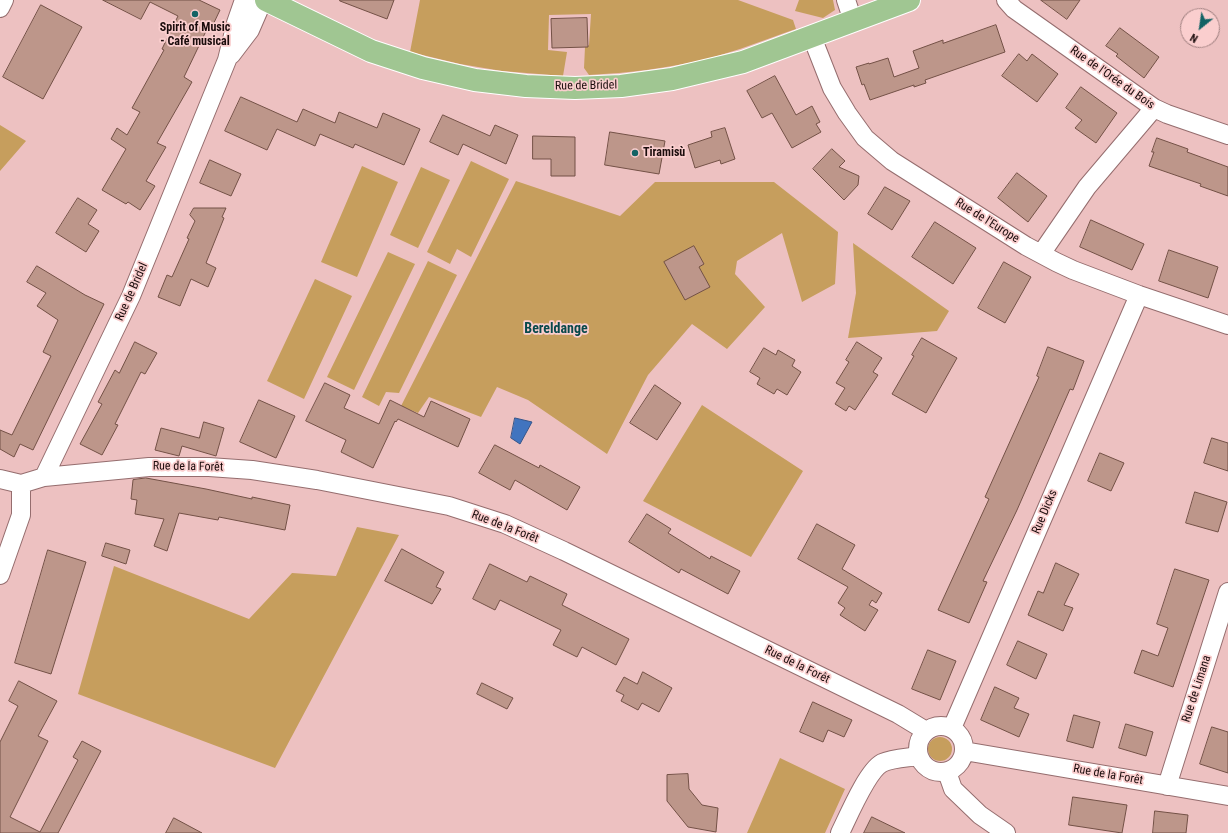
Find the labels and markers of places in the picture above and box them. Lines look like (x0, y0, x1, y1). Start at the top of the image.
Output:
marker: Spirit of Music - Café musical (190, 9, 200, 19)
place label: Spirit of Music - Café musical (160, 21, 230, 49)
place label: Tiramisù (643, 146, 685, 160)
marker: Tiramisù (630, 148, 640, 158)

